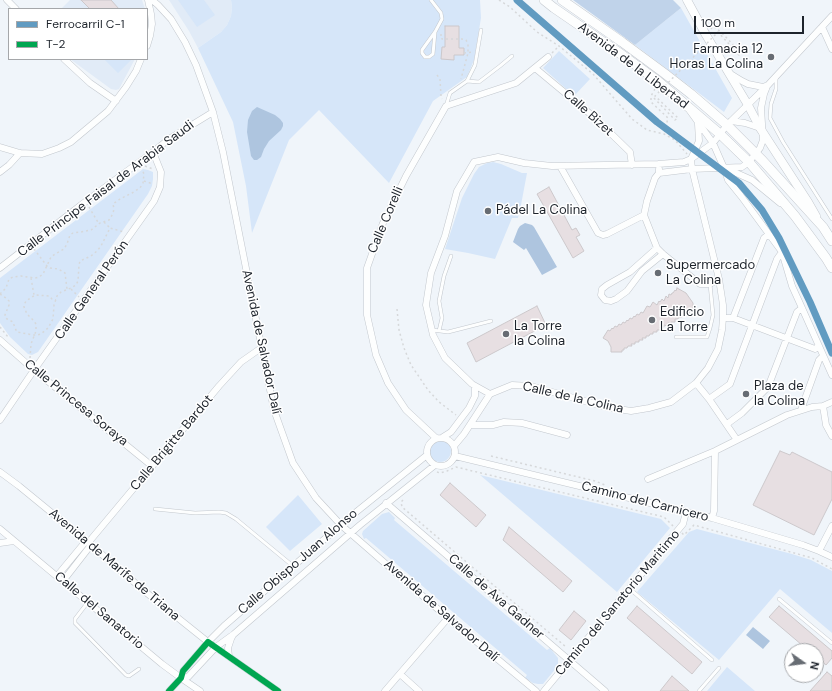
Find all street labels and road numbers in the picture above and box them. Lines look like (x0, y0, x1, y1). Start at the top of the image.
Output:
street label: Avenida de la Libertad (575, 19, 691, 113)
street label: Calle Bizet (560, 86, 616, 140)
street label: Calle Principe Faisal de Arabia Saudi (15, 118, 197, 260)
street label: Calle Corelli (365, 184, 407, 256)
street label: Calle General Perón (52, 237, 132, 343)
street label: Avenida de Salvador Dalí (238, 268, 284, 416)
street label: Calle Princesa Soraya (21, 356, 131, 450)
street label: Calle de la Colina (521, 379, 625, 417)
street label: Calle Brigitte Bardot (127, 392, 217, 494)
street label: Camino del Carnicero (580, 479, 710, 525)
street label: Avenida de Marife de Triana (45, 506, 183, 624)
street label: Calle Obispo Juan Alonso (235, 506, 361, 618)
street label: Camino del Sanatorio Maritimo (552, 527, 684, 679)
street label: Calle de Ava Gadner (445, 551, 547, 643)
street label: Avenida de Salvador Dalí (380, 557, 502, 665)
street label: Calle del Sanatorio (51, 569, 147, 653)

